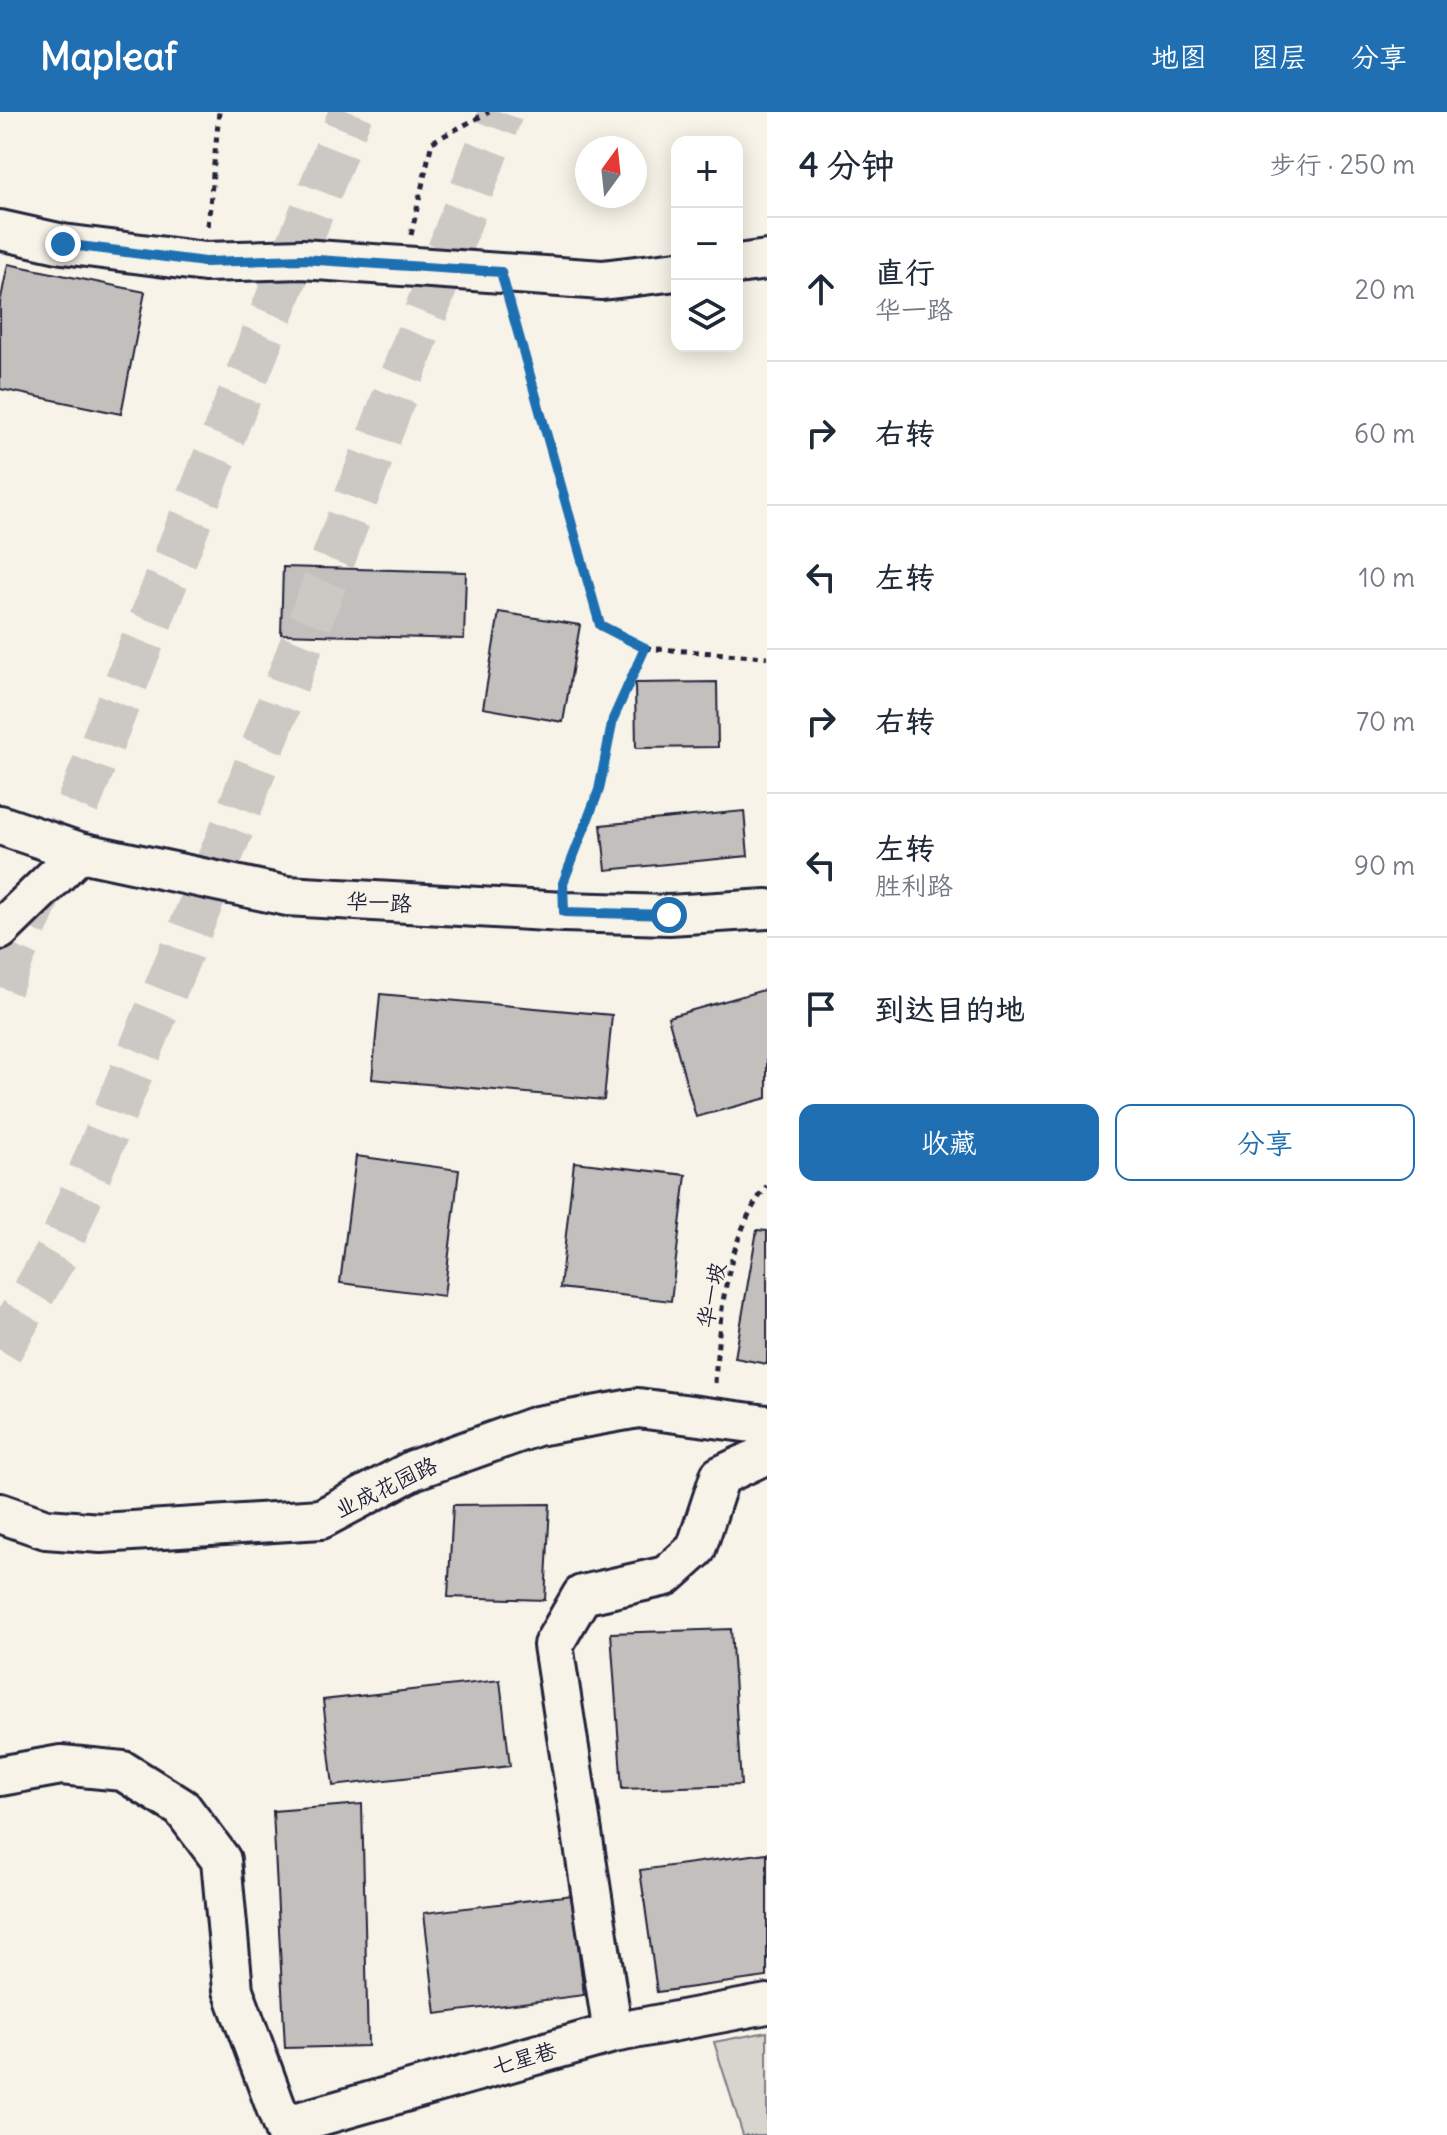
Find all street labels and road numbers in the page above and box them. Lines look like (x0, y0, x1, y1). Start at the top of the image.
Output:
street label: 华一路 (345, 886, 413, 918)
street label: 华一坡 (690, 1260, 732, 1330)
street label: 业成花园路 (330, 1450, 442, 1524)
street label: 七星巷 (488, 2035, 560, 2081)

